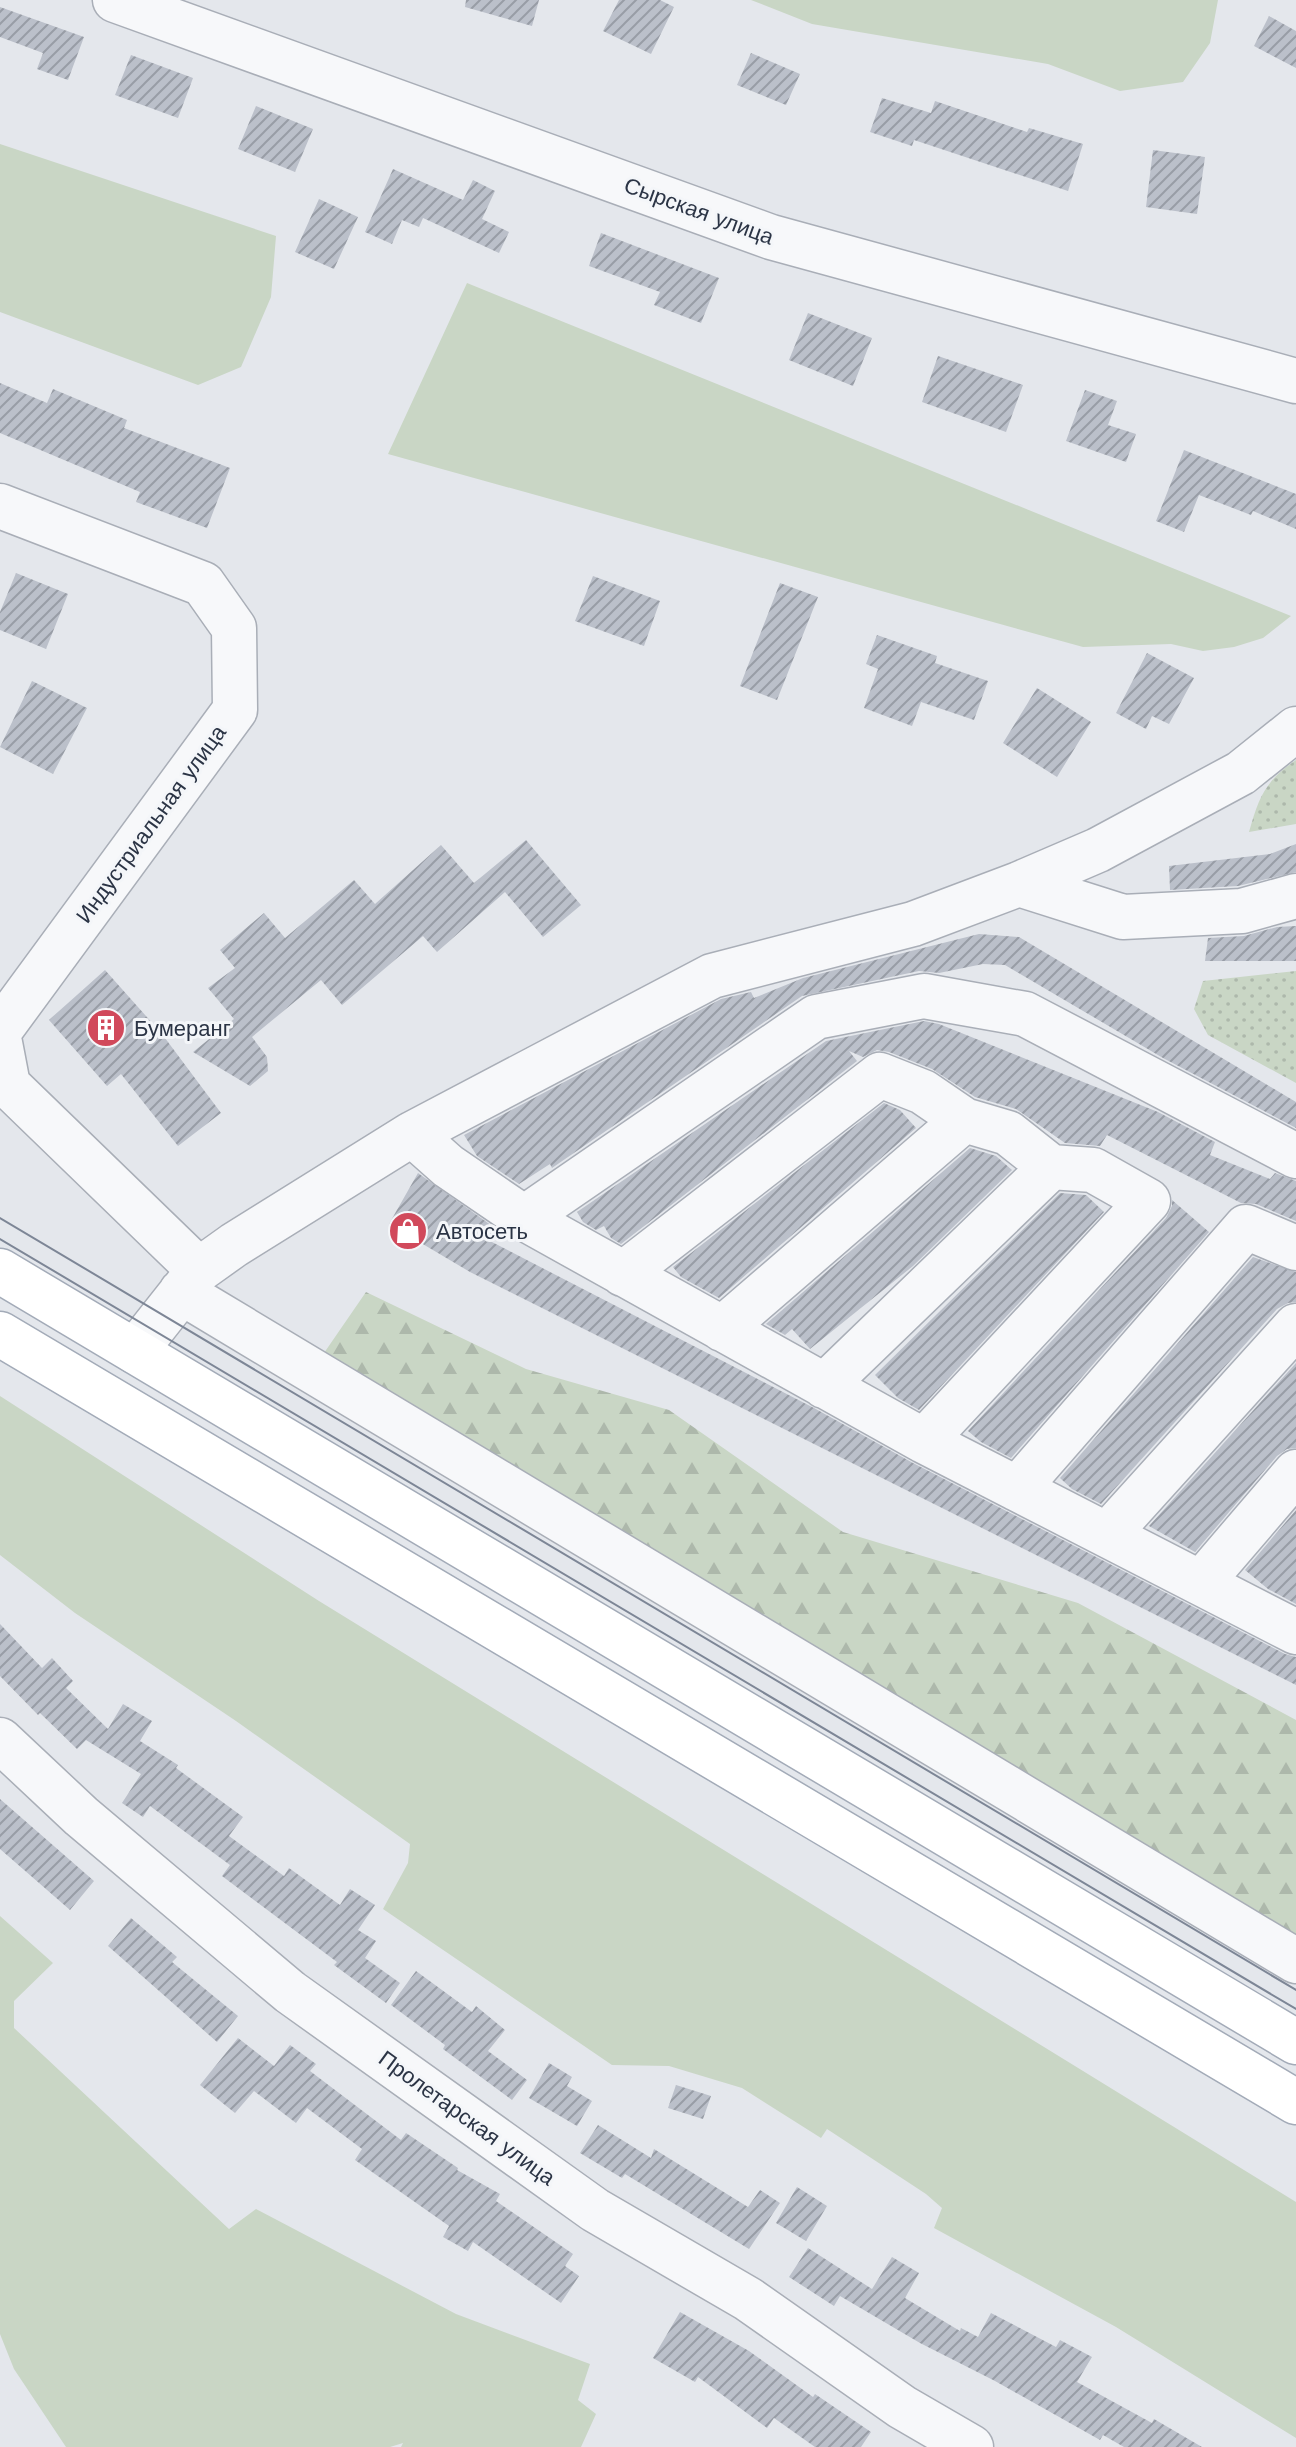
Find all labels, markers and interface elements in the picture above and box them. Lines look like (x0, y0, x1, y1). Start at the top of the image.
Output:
street label: Сырская улица (621, 172, 778, 250)
street label: Индустриальная улица (71, 720, 231, 928)
building icon: Бумеранг (85, 1007, 127, 1049)
place label: Бумеранг (134, 1016, 231, 1041)
shop icon: Автосеть (387, 1210, 429, 1252)
place label: Автосеть (436, 1219, 528, 1244)
street label: Пролетарская улица (374, 2046, 561, 2191)

